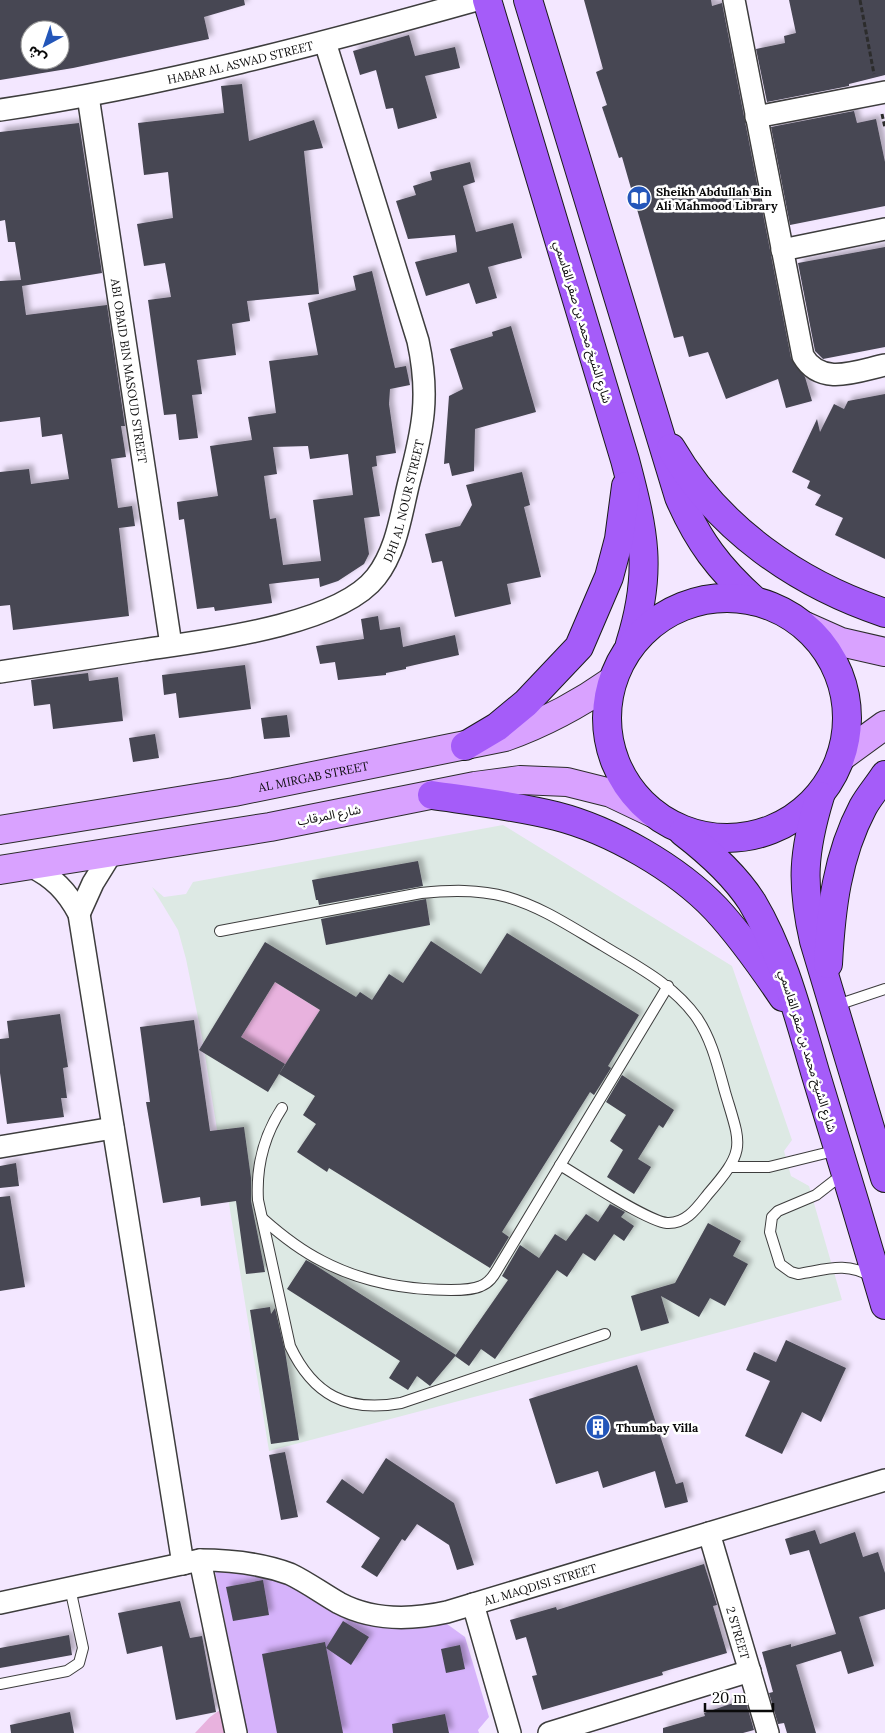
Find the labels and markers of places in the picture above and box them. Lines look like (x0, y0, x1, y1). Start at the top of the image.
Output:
place label: Sheikh Abdullah Bin Ali Mahmood Library (656, 184, 778, 213)
library icon: Sheikh Abdullah Bin Ali Mahmood Library (626, 185, 652, 211)
building icon: Thumbay Villa (585, 1414, 611, 1440)
place label: Thumbay Villa (616, 1420, 699, 1435)

